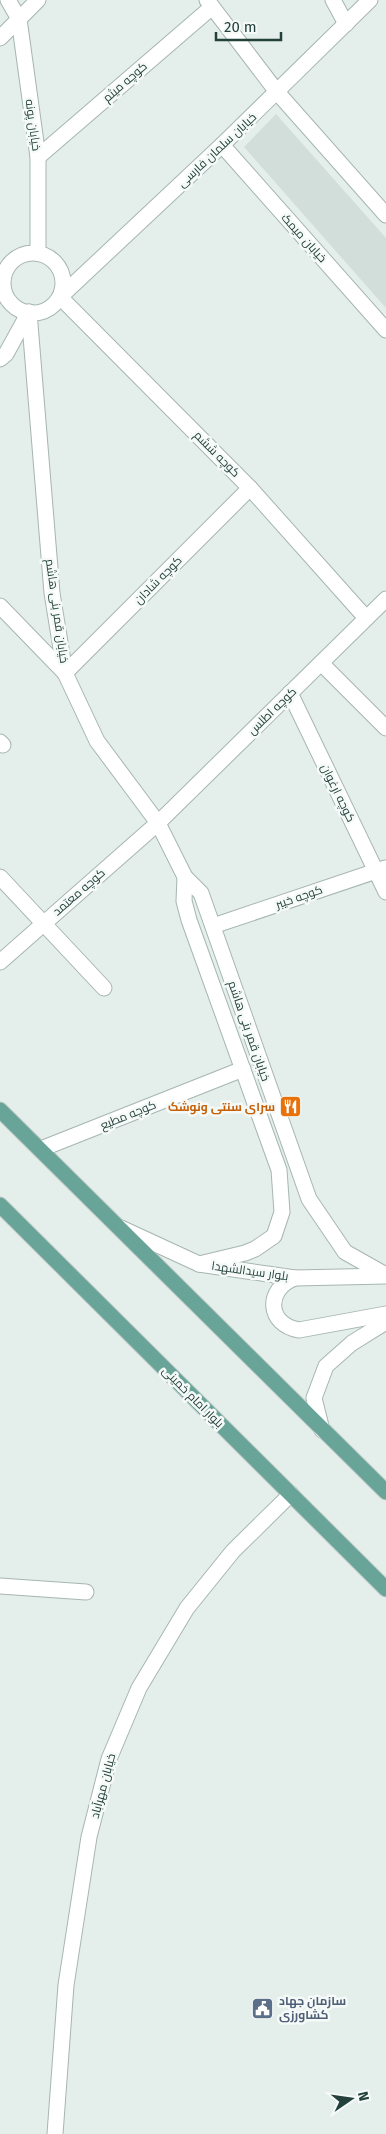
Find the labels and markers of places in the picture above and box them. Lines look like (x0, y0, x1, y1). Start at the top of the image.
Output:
restaurant icon: سرای سنتی ونوشک (279, 1095, 303, 1119)
place label: سرای سنتی ونوشک (168, 1100, 275, 1115)
place label: سازمان جهاد کشاورزی (279, 1994, 346, 2023)
public building icon: سازمان جهاد کشاورزی (251, 1996, 275, 2020)

